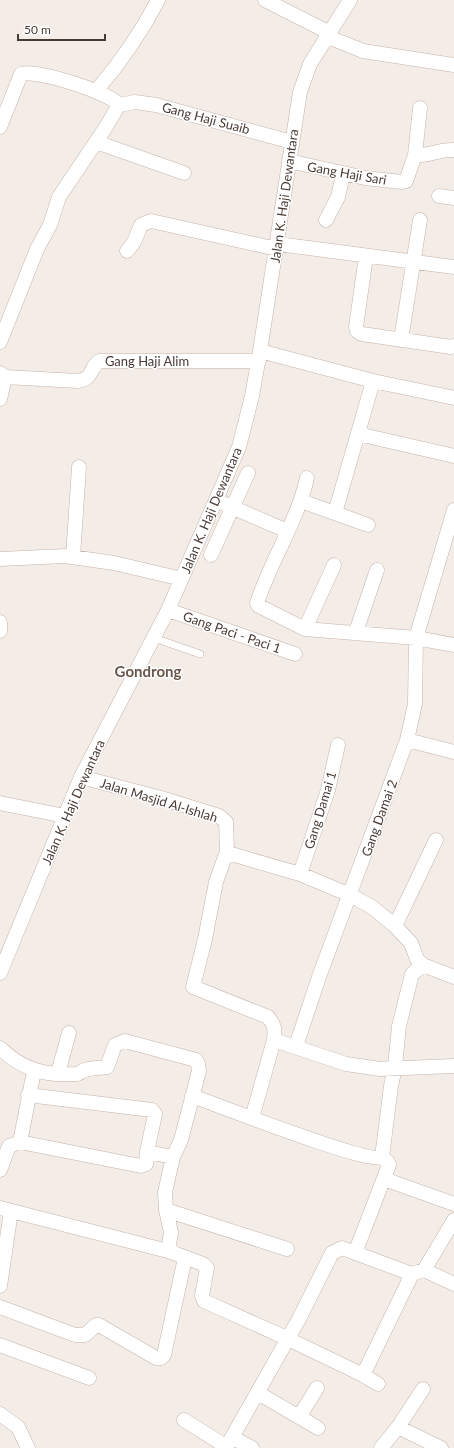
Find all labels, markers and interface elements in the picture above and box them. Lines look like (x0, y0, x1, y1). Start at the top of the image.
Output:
scale bar (18, 16, 105, 42)
text: 50 m (24, 22, 51, 37)
street label: Gang Haji Suaib (160, 99, 252, 137)
street label: Jalan K. Haji Dewantara (267, 128, 301, 264)
street label: Gang Haji Sari (306, 158, 388, 188)
street label: Gang Haji Alim (105, 353, 189, 369)
street label: Jalan K. Haji Dewantara (177, 445, 245, 575)
street label: Gang Paci - Paci 1 (181, 608, 283, 656)
district label: Gondrong (115, 662, 181, 680)
street label: Jalan K. Haji Dewantara (38, 737, 108, 867)
street label: Gang Damai 1 (301, 769, 339, 851)
street label: Jalan Masjid Al-Ishlah (98, 775, 220, 825)
street label: Gang Damai 2 (358, 777, 400, 859)

